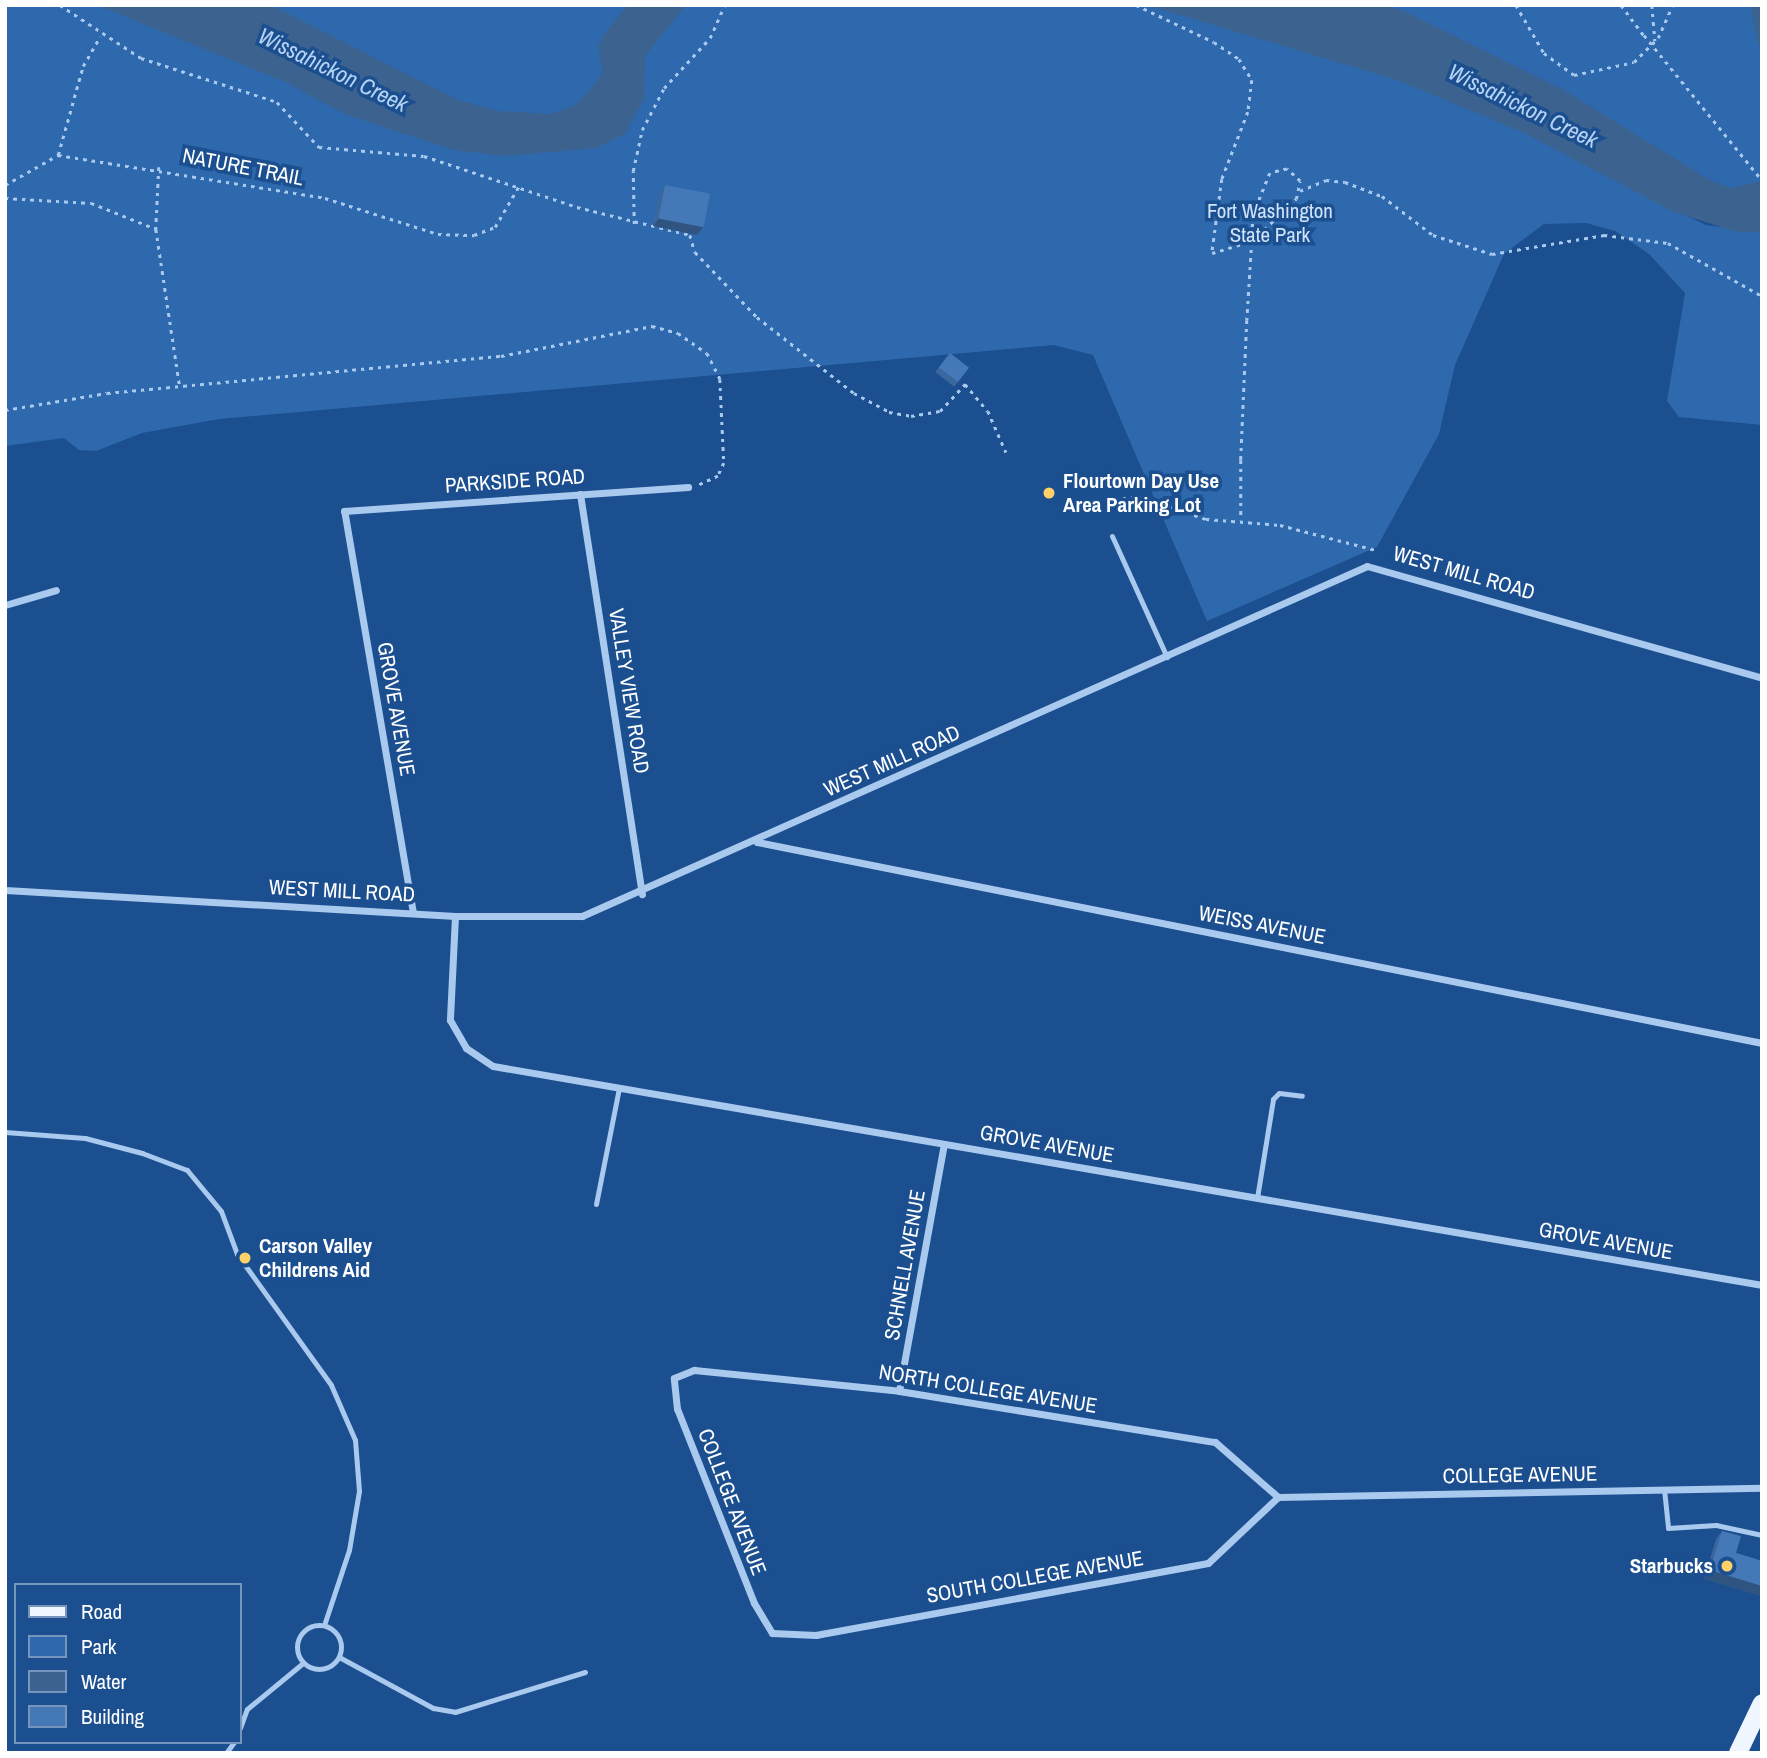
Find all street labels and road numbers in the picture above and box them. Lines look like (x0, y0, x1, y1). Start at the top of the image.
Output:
street label: NATURE TRAIL (180, 143, 306, 191)
street label: PARKSIDE ROAD (444, 464, 586, 498)
street label: WEST MILL ROAD (1390, 541, 1538, 605)
street label: VALLEY VIEW ROAD (603, 606, 655, 776)
street label: GROVE AVENUE (372, 640, 420, 778)
street label: WEST MILL ROAD (820, 720, 964, 802)
street label: WEST MILL ROAD (268, 875, 416, 907)
street label: WEISS AVENUE (1196, 900, 1328, 950)
street label: GROVE AVENUE (978, 1120, 1116, 1168)
street label: SCHNELL AVENUE (879, 1187, 931, 1343)
street label: GROVE AVENUE (1537, 1217, 1675, 1265)
street label: NORTH COLLEGE AVENUE (877, 1359, 1099, 1419)
street label: COLLEGE AVENUE (692, 1425, 772, 1579)
street label: COLLEGE AVENUE (1442, 1461, 1598, 1489)
street label: SOUTH COLLEGE AVENUE (924, 1545, 1146, 1609)

